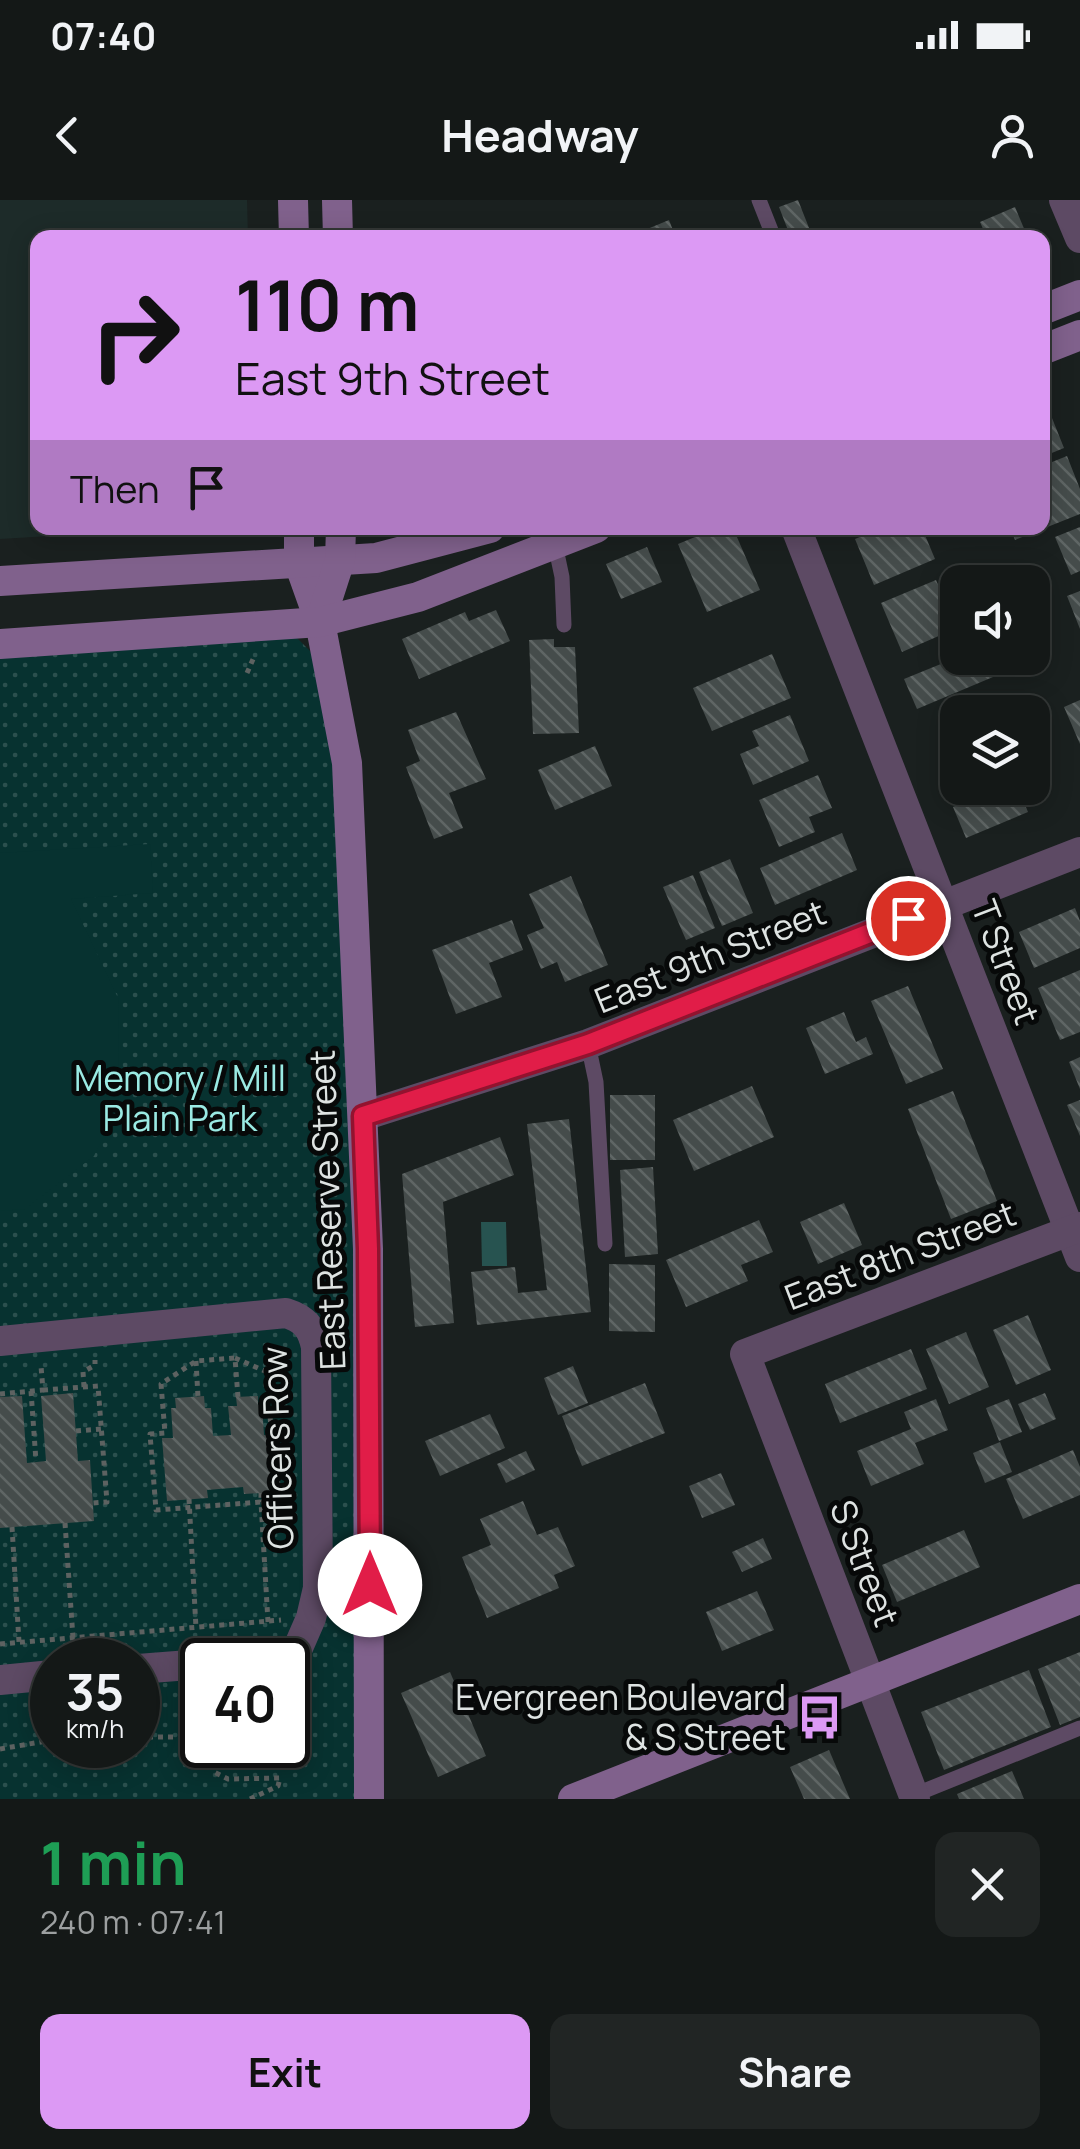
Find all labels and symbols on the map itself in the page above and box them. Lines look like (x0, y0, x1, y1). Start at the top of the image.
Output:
pin (866, 876, 951, 961)
street label: East 9th Street (587, 888, 833, 1024)
street label: T Street (960, 893, 1052, 1031)
street label: East Reserve Street (297, 1049, 357, 1371)
park label: Memory / Mill Plain Park (74, 1054, 286, 1142)
street label: East 8th Street (778, 1189, 1022, 1321)
street label: Officers Row (249, 1346, 305, 1550)
street label: S Street (819, 1493, 911, 1633)
position arrow (318, 1533, 422, 1637)
speed limit sign: 40 (180, 1638, 310, 1768)
place label: Evergreen Boulevard & S Street (455, 1673, 786, 1761)
bus stop icon: Evergreen Boulevard & S Street (795, 1693, 843, 1741)

